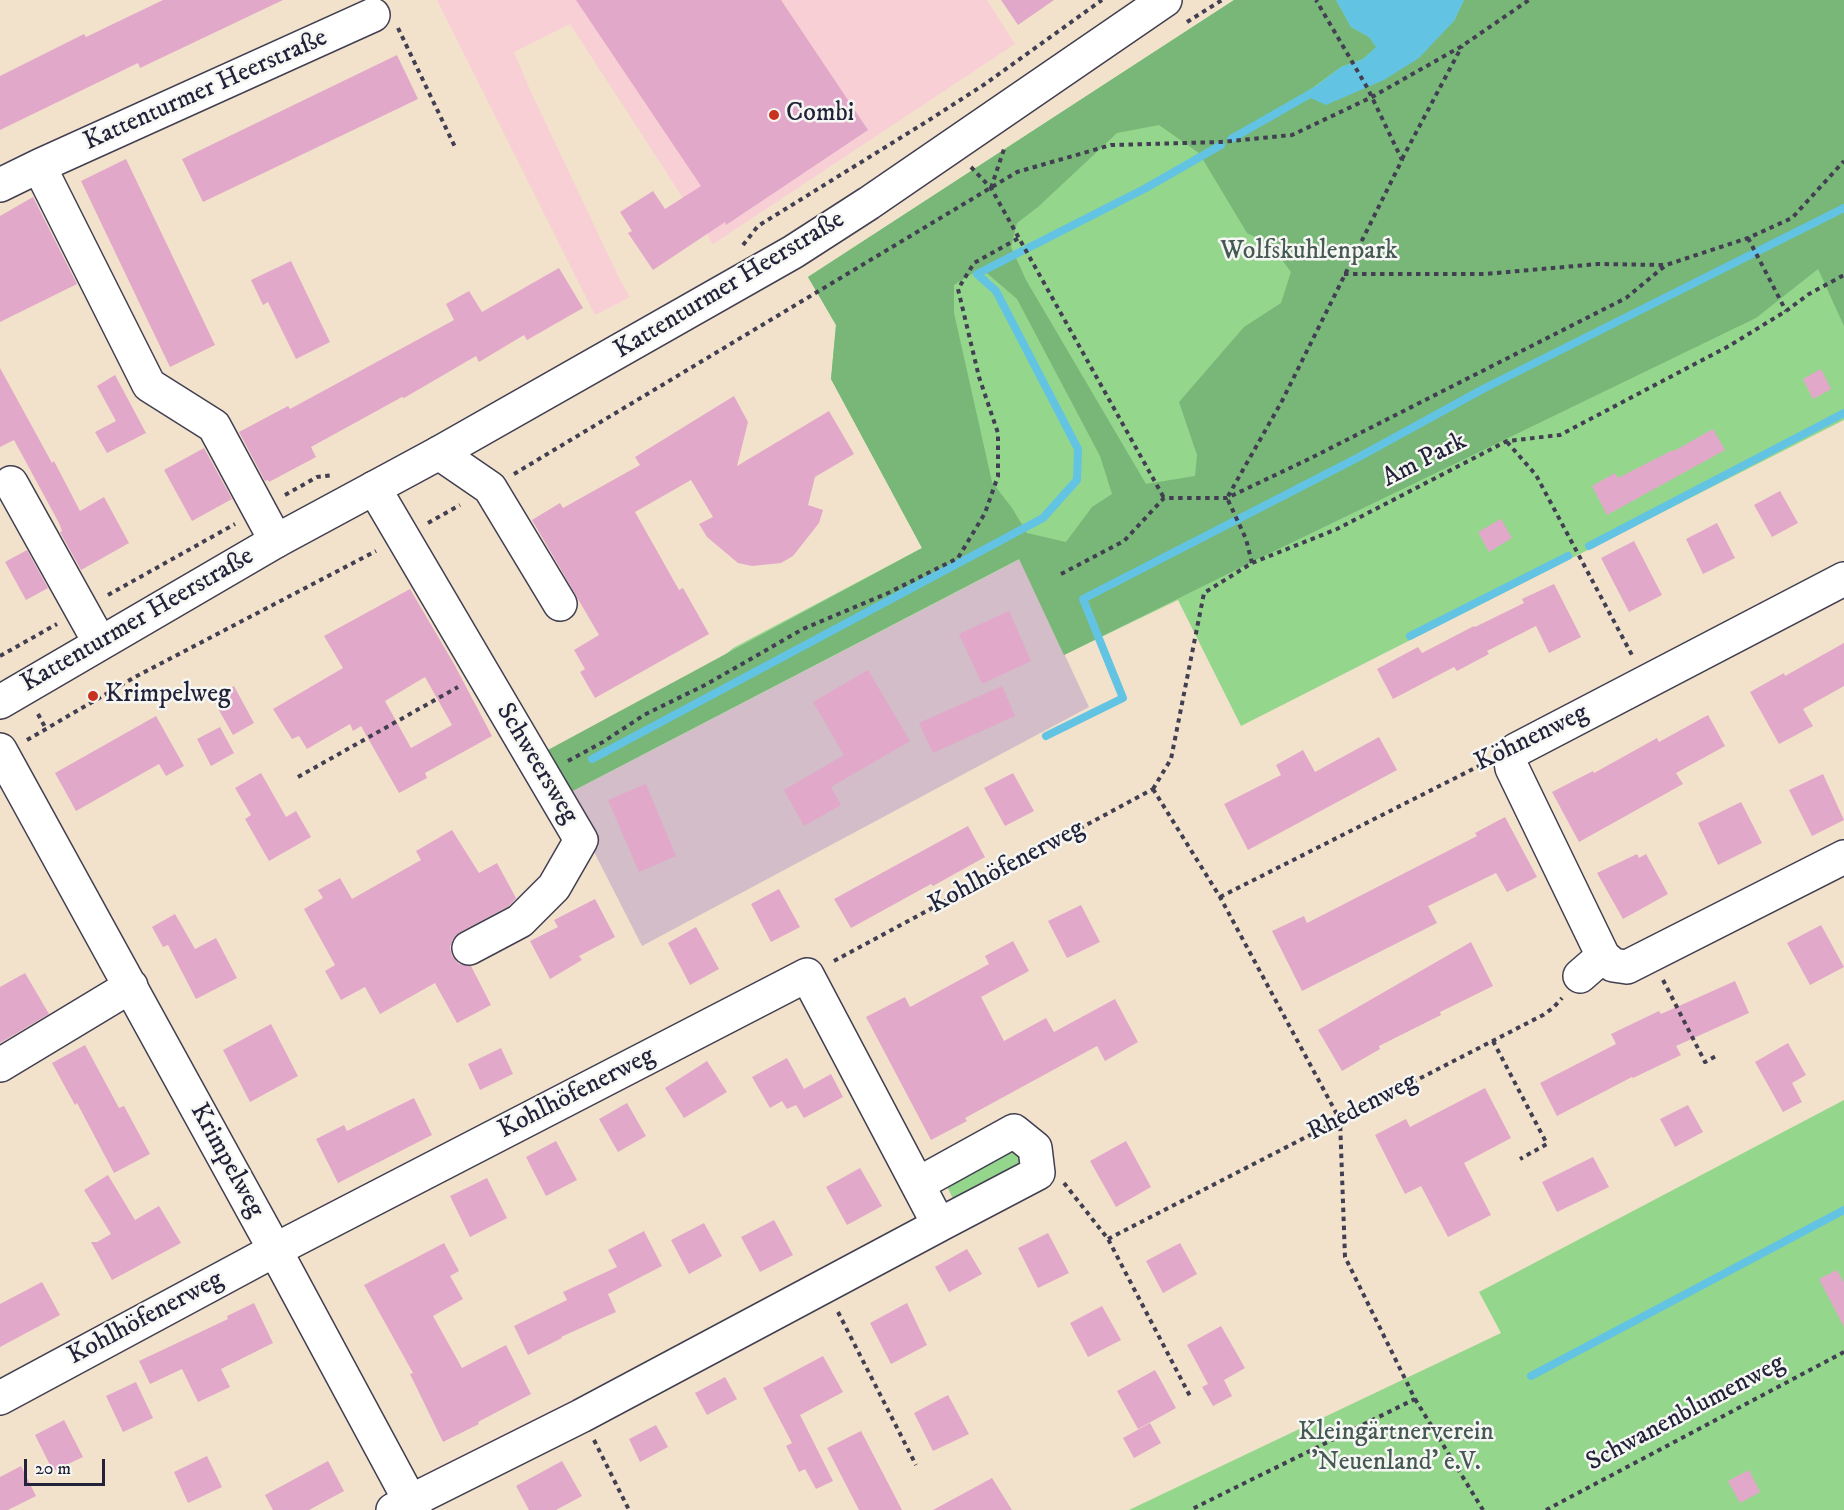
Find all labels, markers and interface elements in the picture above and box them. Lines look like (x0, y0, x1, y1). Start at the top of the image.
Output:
street label: Kattenturmer Heerstraße (79, 23, 333, 159)
place label: Combi (786, 99, 854, 131)
marker: Combi (767, 108, 781, 122)
street label: Kattenturmer Heerstraße (609, 205, 851, 367)
park label: Wolfskuhlenpark (1220, 237, 1398, 269)
street label: Am Park (1378, 427, 1472, 495)
street label: Kattenturmer Heerstraße (16, 542, 260, 700)
place label: Krimpelweg (105, 680, 231, 712)
marker: Krimpelweg (86, 689, 100, 703)
street label: Schweersweg (488, 698, 584, 830)
street label: Köhnenweg (1470, 698, 1594, 780)
street label: Kohlhöfenerweg (924, 814, 1090, 922)
street label: Kohlhöfenerweg (494, 1041, 660, 1147)
street label: Rhedenweg (1303, 1067, 1423, 1149)
street label: Krimpelweg (182, 1099, 270, 1223)
street label: Kohlhöfenerweg (63, 1265, 229, 1373)
street label: Schwanenblumenweg (1582, 1349, 1790, 1479)
park label: Kleingärtnerverein 'Neuenland' e.V. (1298, 1418, 1494, 1480)
scale bar (27, 1447, 108, 1485)
text: 20 m (35, 1458, 71, 1480)

